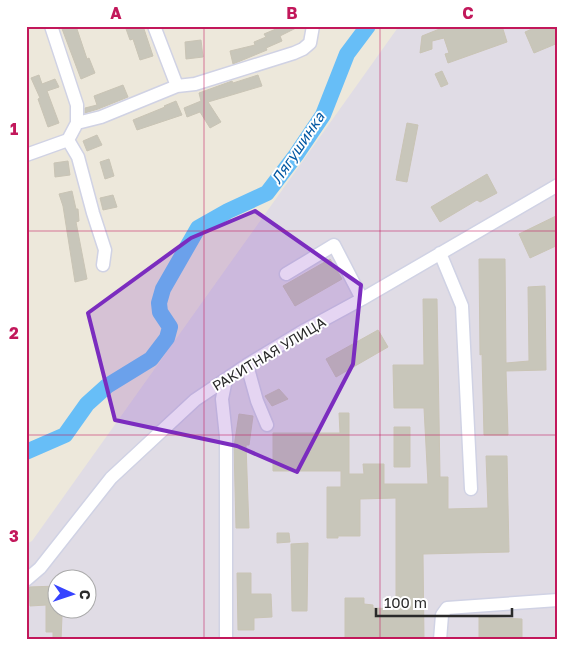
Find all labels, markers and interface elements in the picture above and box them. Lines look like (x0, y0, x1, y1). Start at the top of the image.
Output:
text: A (110, 3, 122, 23)
text: B (286, 3, 298, 23)
text: C (462, 3, 474, 23)
water label: Лягушинка (267, 108, 329, 187)
text: 1 (10, 119, 18, 139)
street label: РАКИТНАЯ УЛИЦА (209, 313, 329, 394)
text: 2 (9, 323, 19, 343)
text: 3 (9, 526, 19, 546)
north arrow (48, 568, 98, 618)
scale bar (376, 586, 513, 618)
text: С (77, 589, 94, 600)
text: 100 m (384, 593, 427, 611)

